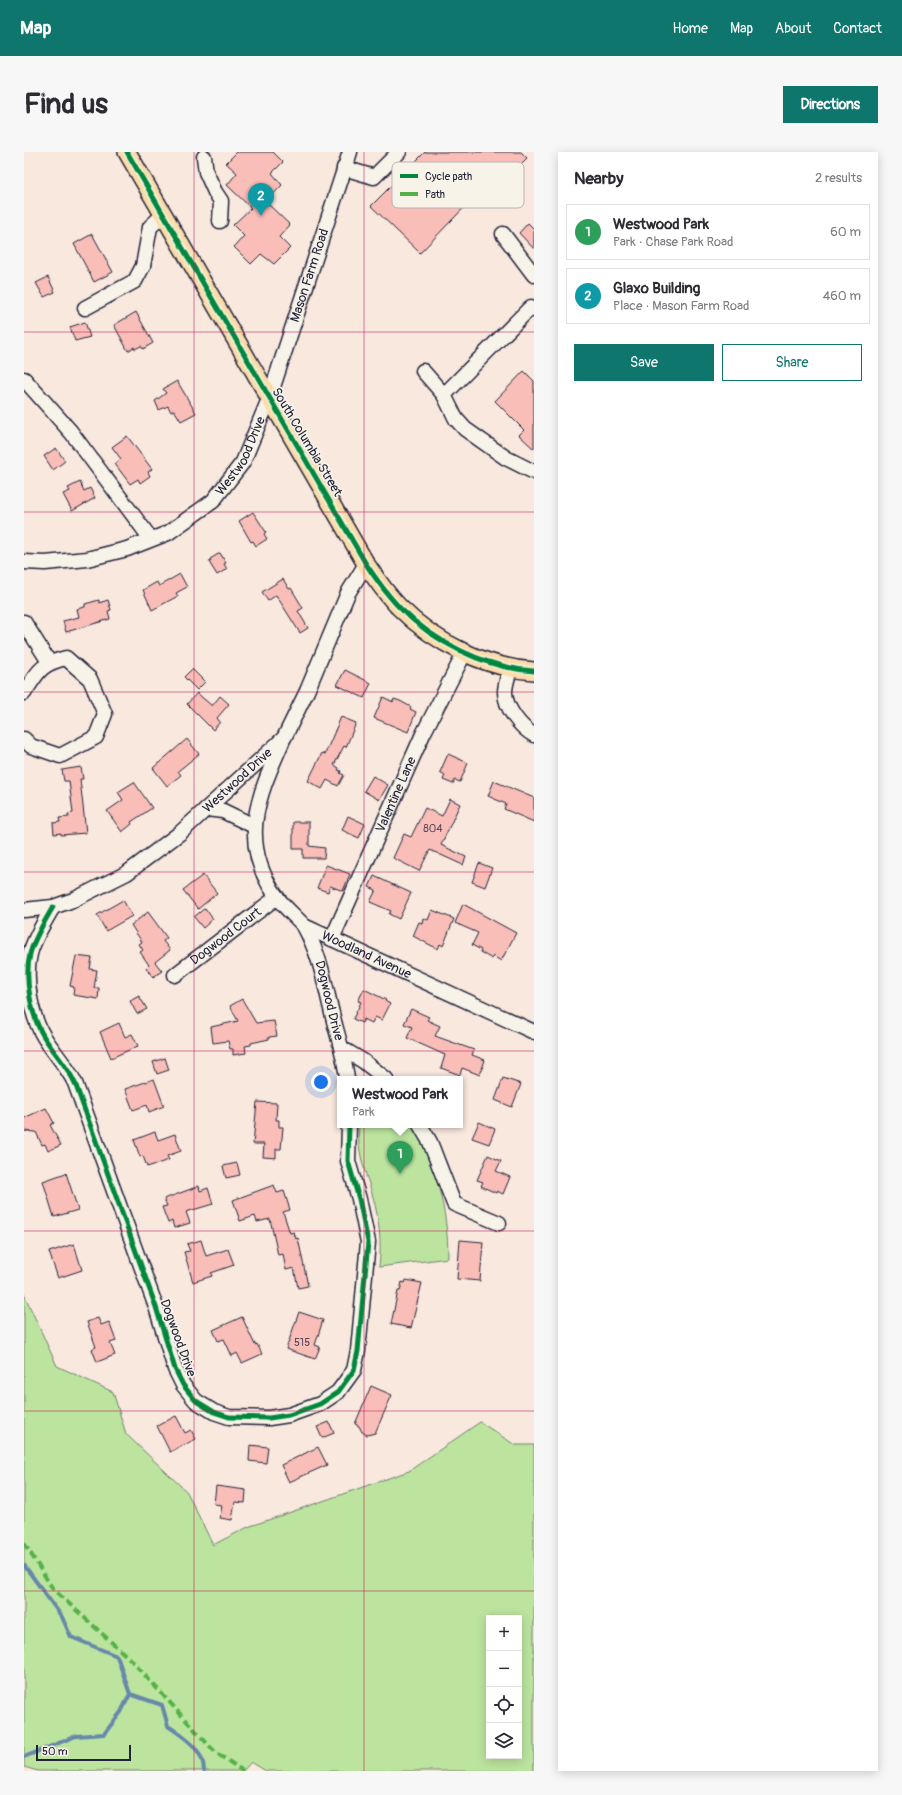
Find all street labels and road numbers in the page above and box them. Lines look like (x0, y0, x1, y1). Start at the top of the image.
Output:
street label: Mason Farm Road (287, 227, 332, 324)
street label: South Columbia Street (268, 385, 346, 500)
street label: Westwood Drive (212, 414, 269, 499)
street label: Westwood Drive (199, 744, 276, 816)
street label: Valentine Lane (372, 754, 420, 835)
street label: Dogwood Court (187, 903, 265, 968)
street label: Woodland Avenue (319, 927, 414, 983)
street label: Dogwood Drive (311, 959, 347, 1043)
street label: Dogwood Drive (157, 1297, 200, 1380)

